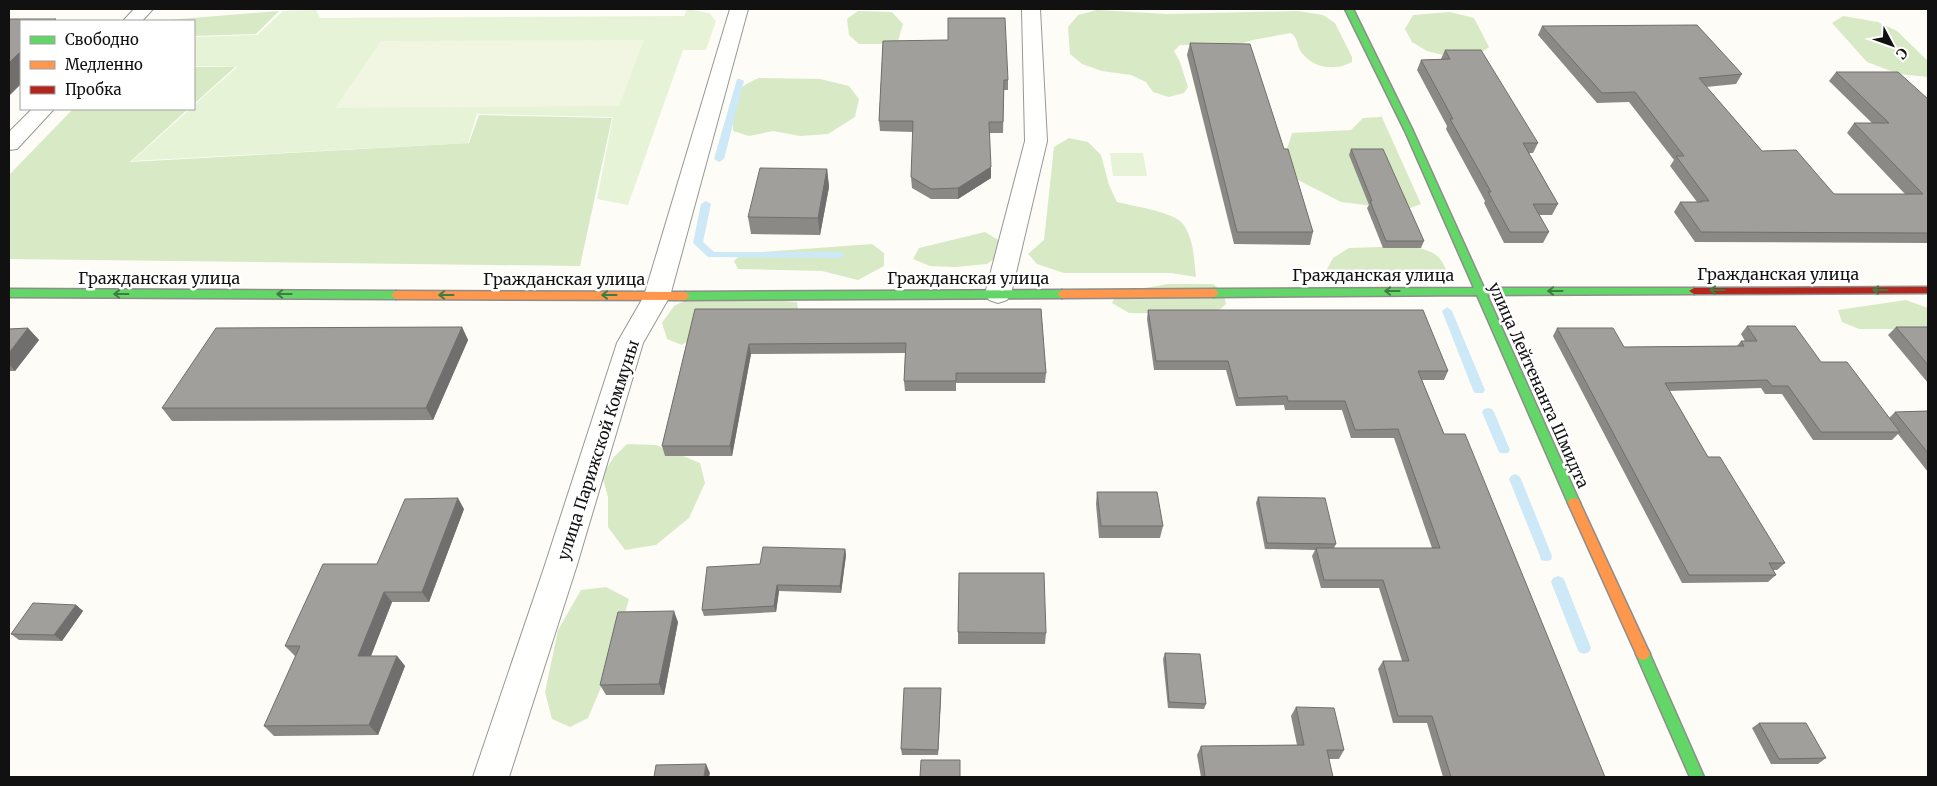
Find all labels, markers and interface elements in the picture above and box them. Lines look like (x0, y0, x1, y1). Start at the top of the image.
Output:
legend (20, 20, 195, 110)
north arrow (1867, 20, 1917, 70)
text: Свободно (65, 30, 139, 49)
text: С (1892, 44, 1912, 63)
text: Медленно (65, 55, 143, 74)
text: Пробка (65, 80, 122, 99)
street label: Гражданская улица (1697, 264, 1859, 284)
street label: Гражданская улица (1292, 265, 1454, 285)
street label: Гражданская улица (78, 268, 240, 288)
street label: Гражданская улица (887, 268, 1049, 288)
street label: Гражданская улица (483, 269, 645, 289)
street label: улица Лейтенанта Шмидта (1484, 279, 1594, 491)
one-way arrow (1709, 285, 1726, 295)
one-way arrow (1872, 285, 1888, 295)
one-way arrow (1384, 286, 1400, 296)
one-way arrow (1547, 286, 1563, 296)
one-way arrow (113, 289, 130, 299)
one-way arrow (276, 289, 292, 299)
one-way arrow (438, 290, 454, 300)
one-way arrow (601, 291, 617, 300)
street label: улица Парижской Коммуны (553, 337, 643, 563)

